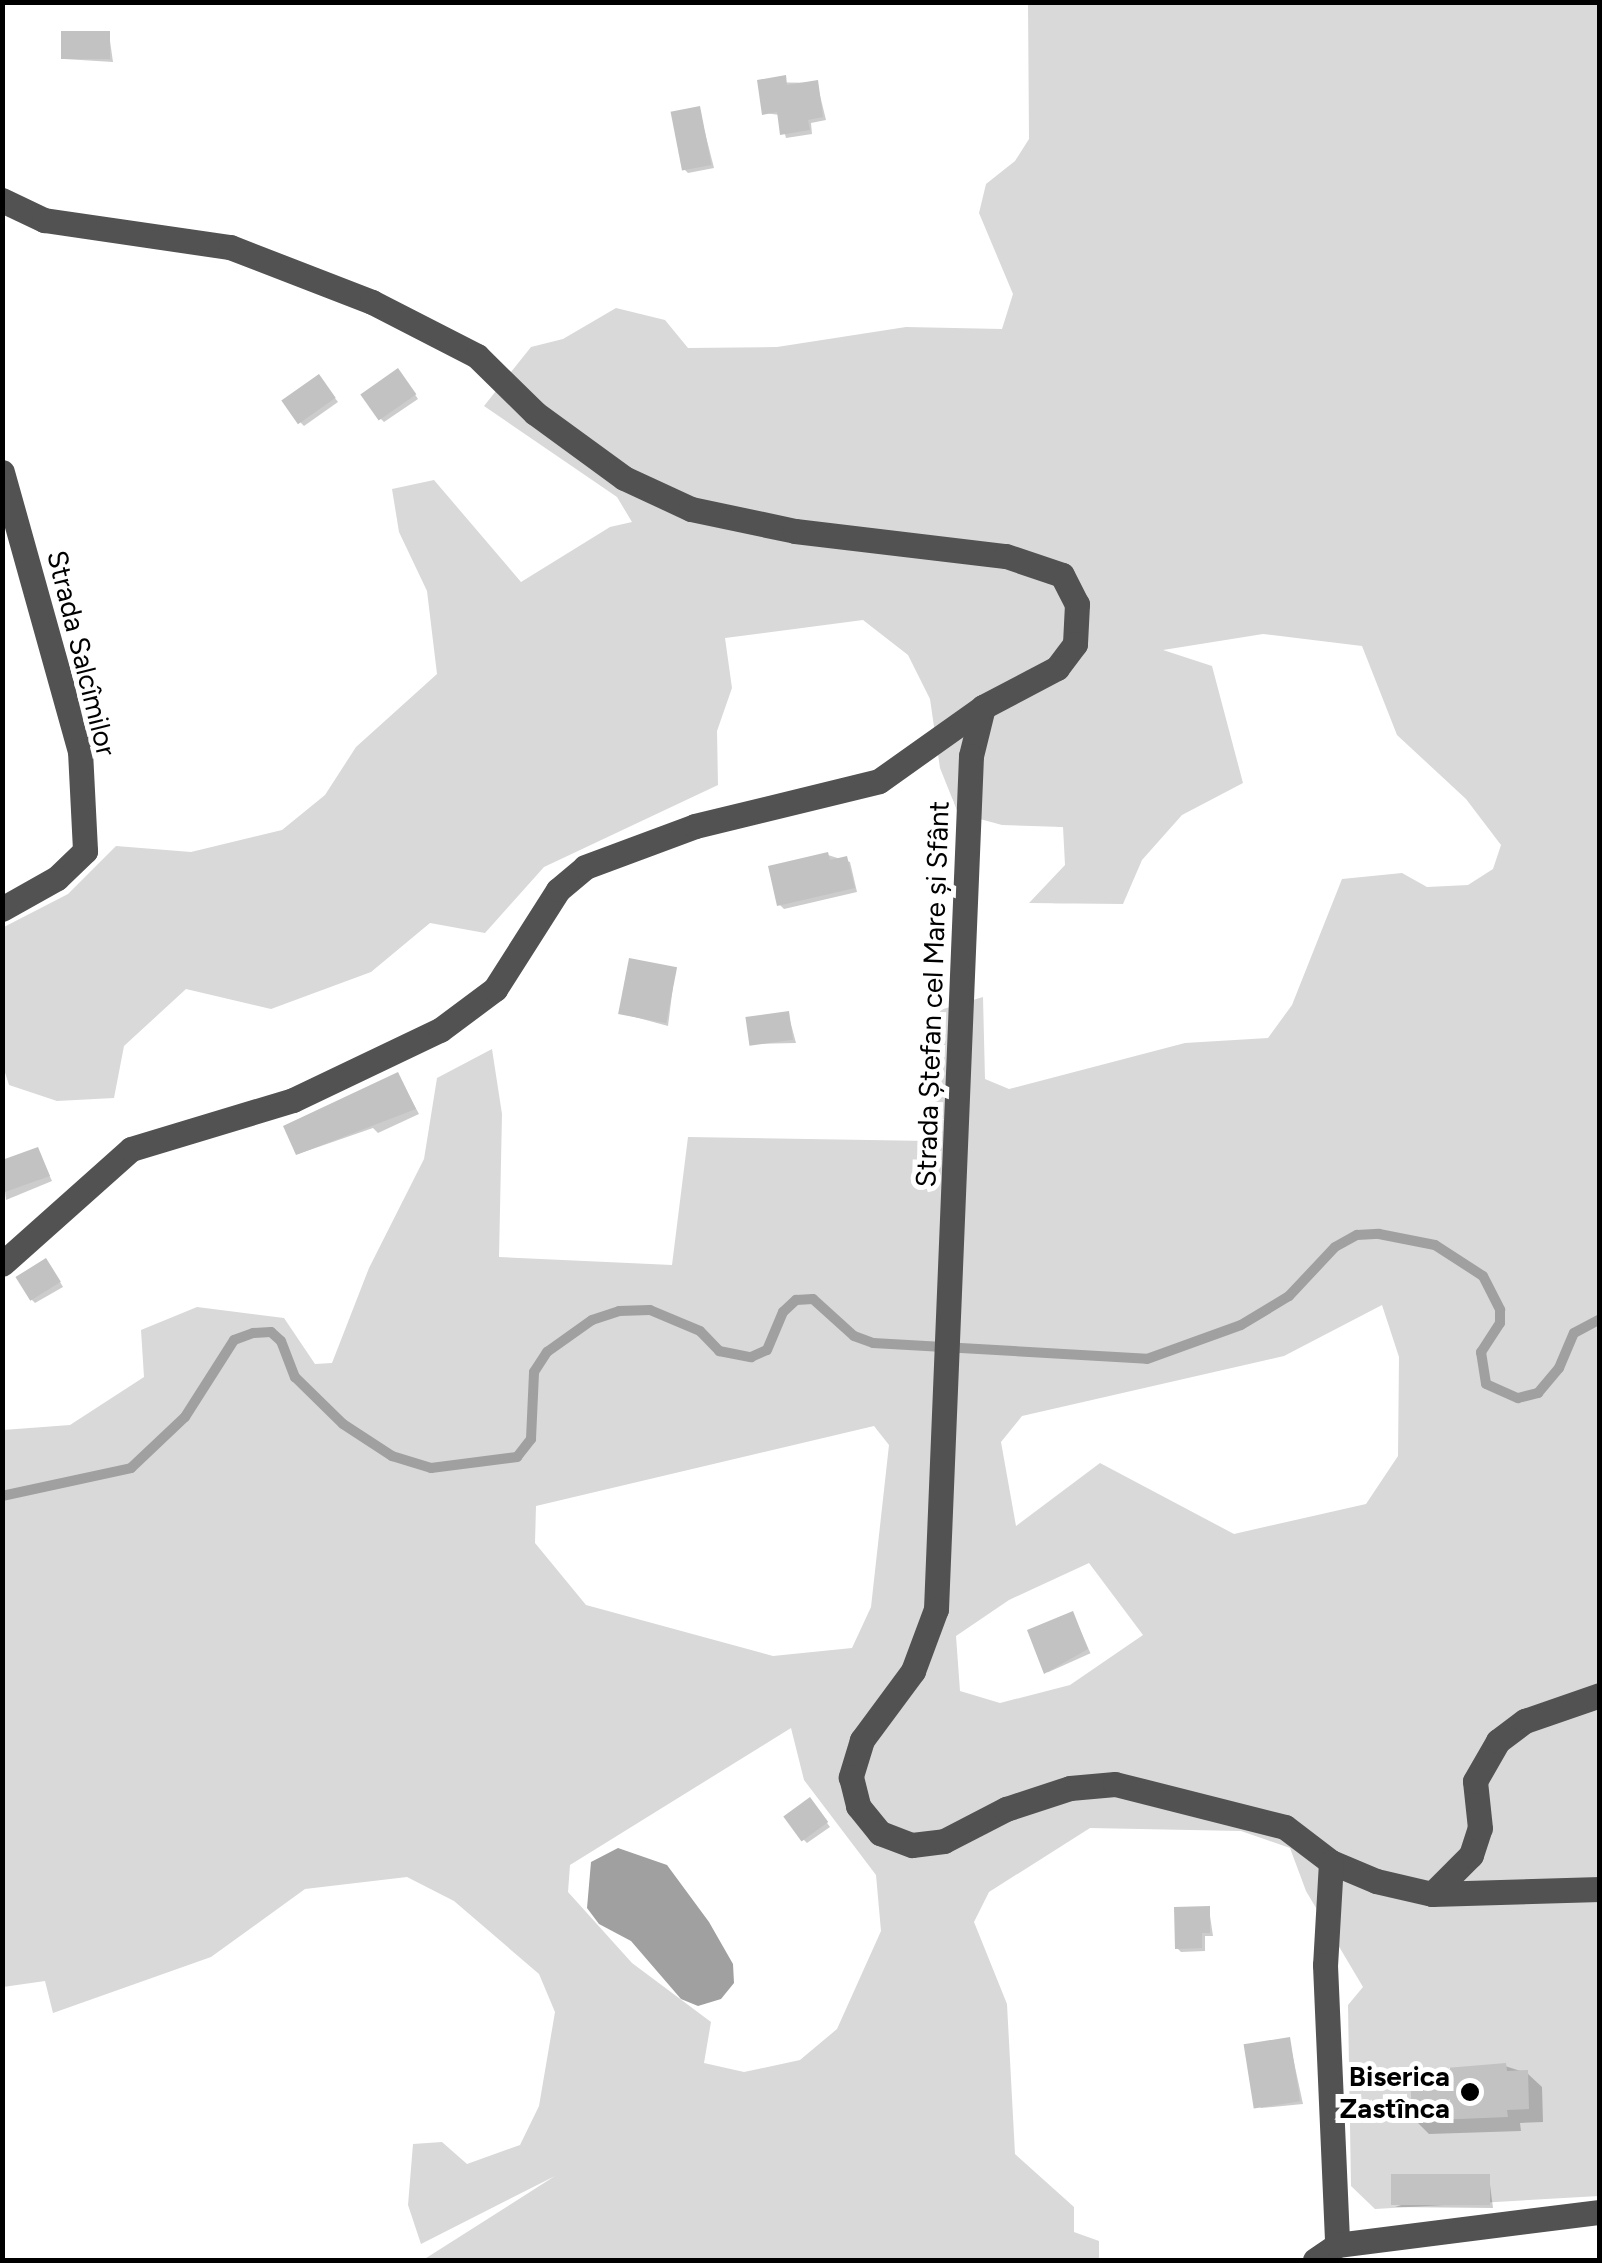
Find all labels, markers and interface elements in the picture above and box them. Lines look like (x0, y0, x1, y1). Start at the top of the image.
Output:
street label: Strada Salcîmilor (40, 547, 124, 759)
street label: Strada Ștefan cel Mare și Sfânt (908, 800, 956, 1188)
place label: Biserica Zastînca (1340, 2059, 1450, 2125)
marker: Biserica Zastînca (1459, 2081, 1481, 2103)

